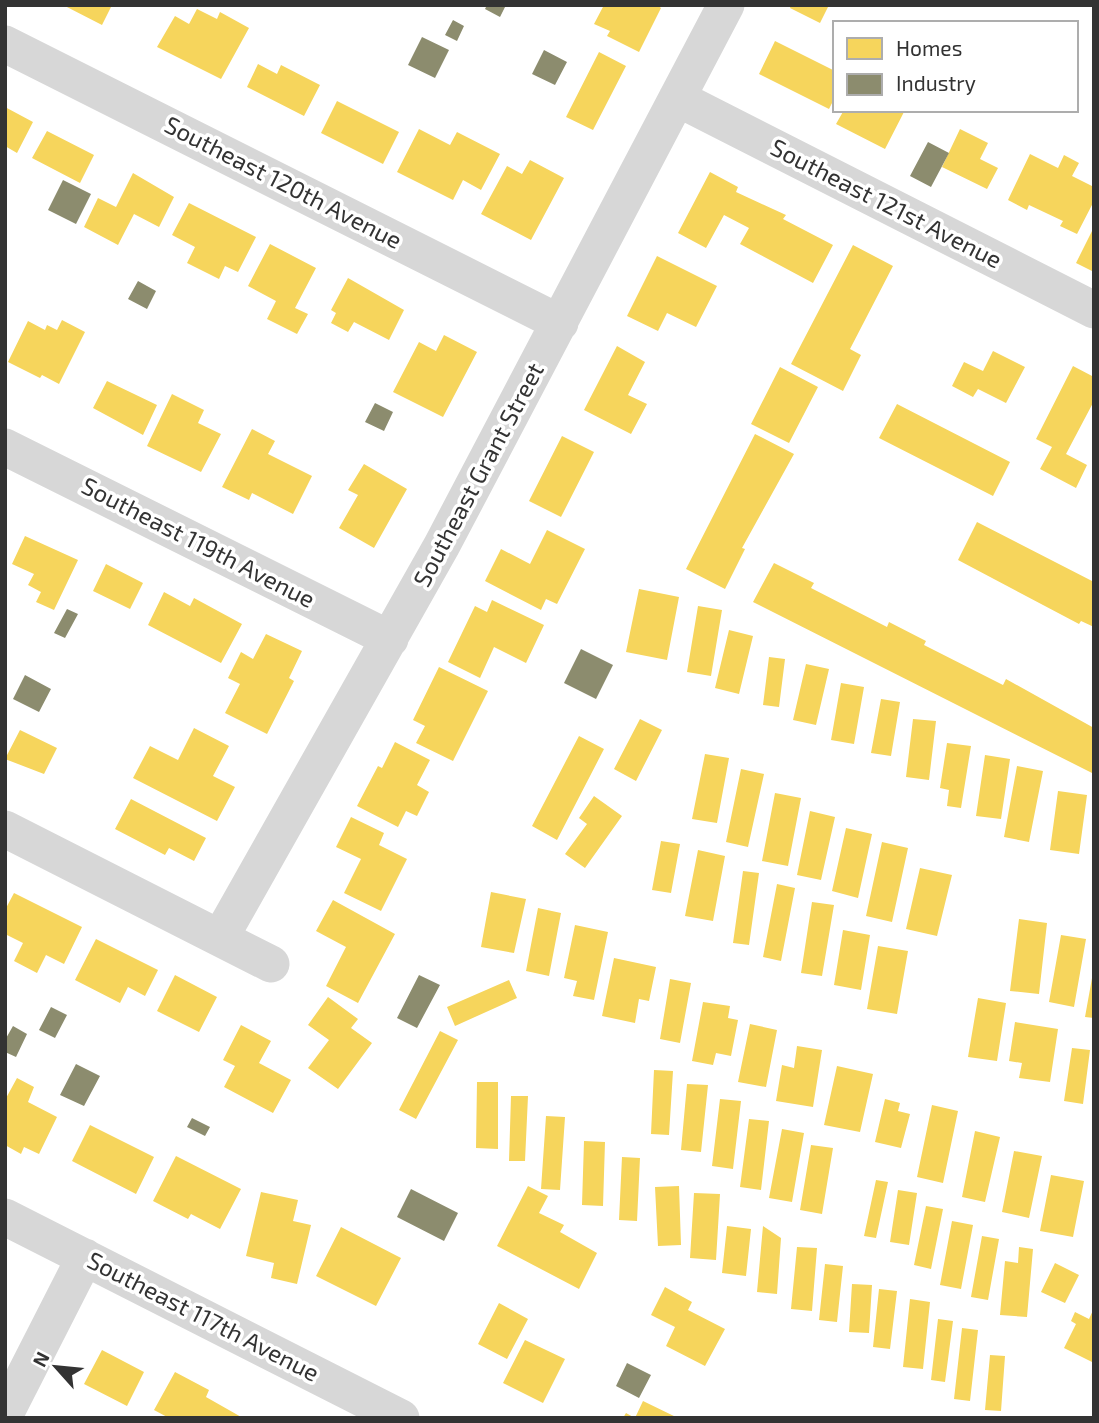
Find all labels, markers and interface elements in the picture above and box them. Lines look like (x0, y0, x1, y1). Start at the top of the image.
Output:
legend (833, 21, 1078, 112)
text: Homes (896, 35, 962, 60)
text: Industry (896, 70, 976, 95)
street label: Southeast 120th Avenue (160, 109, 407, 254)
street label: Southeast 121st Avenue (766, 132, 1007, 274)
street label: Southeast Grant Street (406, 357, 549, 591)
street label: Southeast 119th Avenue (77, 470, 320, 613)
street label: Southeast 117th Avenue (83, 1245, 324, 1387)
north arrow (21, 1332, 91, 1402)
text: N (27, 1348, 54, 1370)

